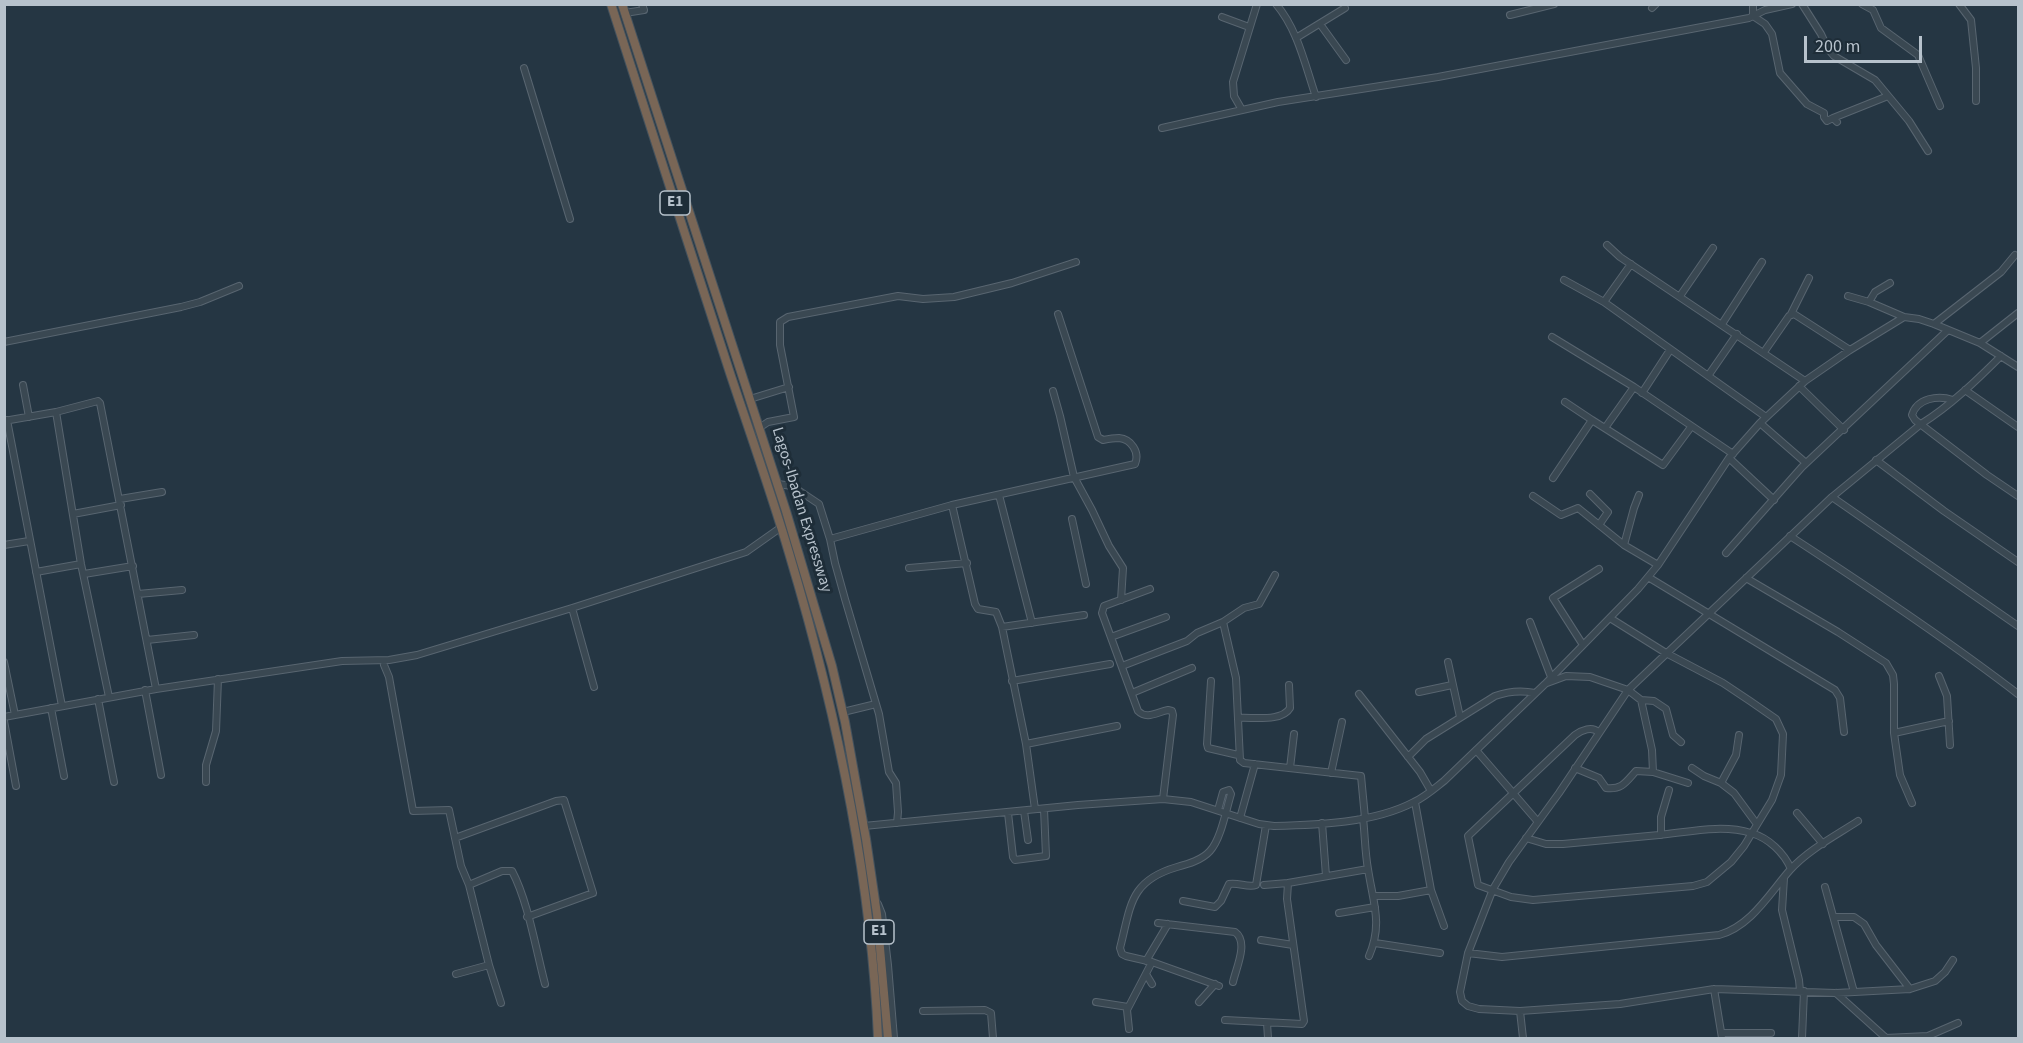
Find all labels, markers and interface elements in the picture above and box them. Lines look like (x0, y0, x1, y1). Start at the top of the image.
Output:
scale bar (1807, 24, 1926, 62)
text: 200 m (1815, 34, 1860, 59)
road number: E1 (660, 191, 690, 215)
street label: Lagos-Ibadan Expressway (767, 425, 835, 595)
road number: E1 (864, 920, 894, 944)

